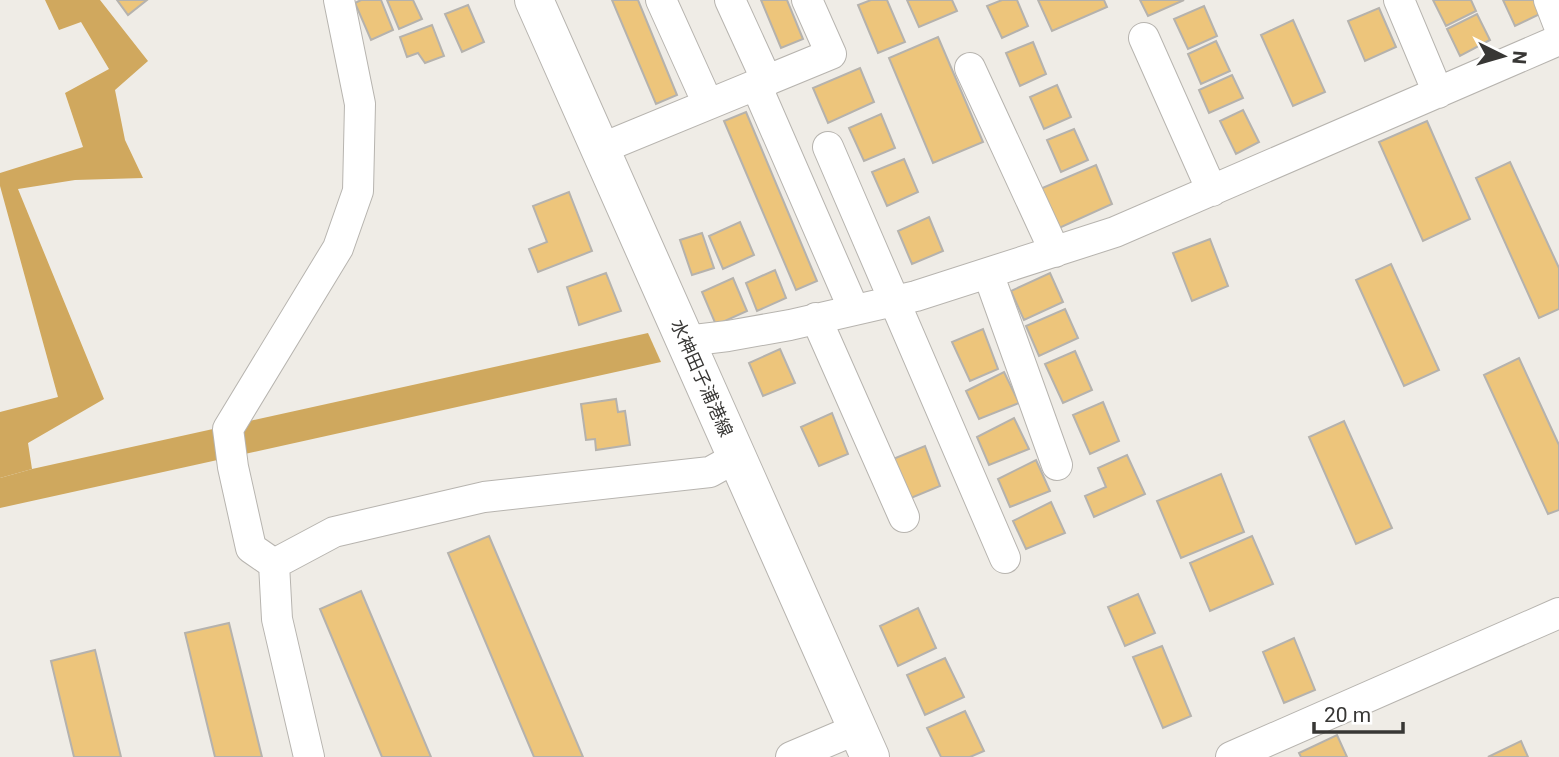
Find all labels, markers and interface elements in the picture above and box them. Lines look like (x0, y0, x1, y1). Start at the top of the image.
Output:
north arrow (1468, 21, 1538, 91)
text: N (1507, 50, 1531, 65)
street label: 水神田子浦港線 (667, 316, 737, 440)
scale bar (1314, 690, 1403, 734)
text: 20 m (1324, 703, 1371, 727)

